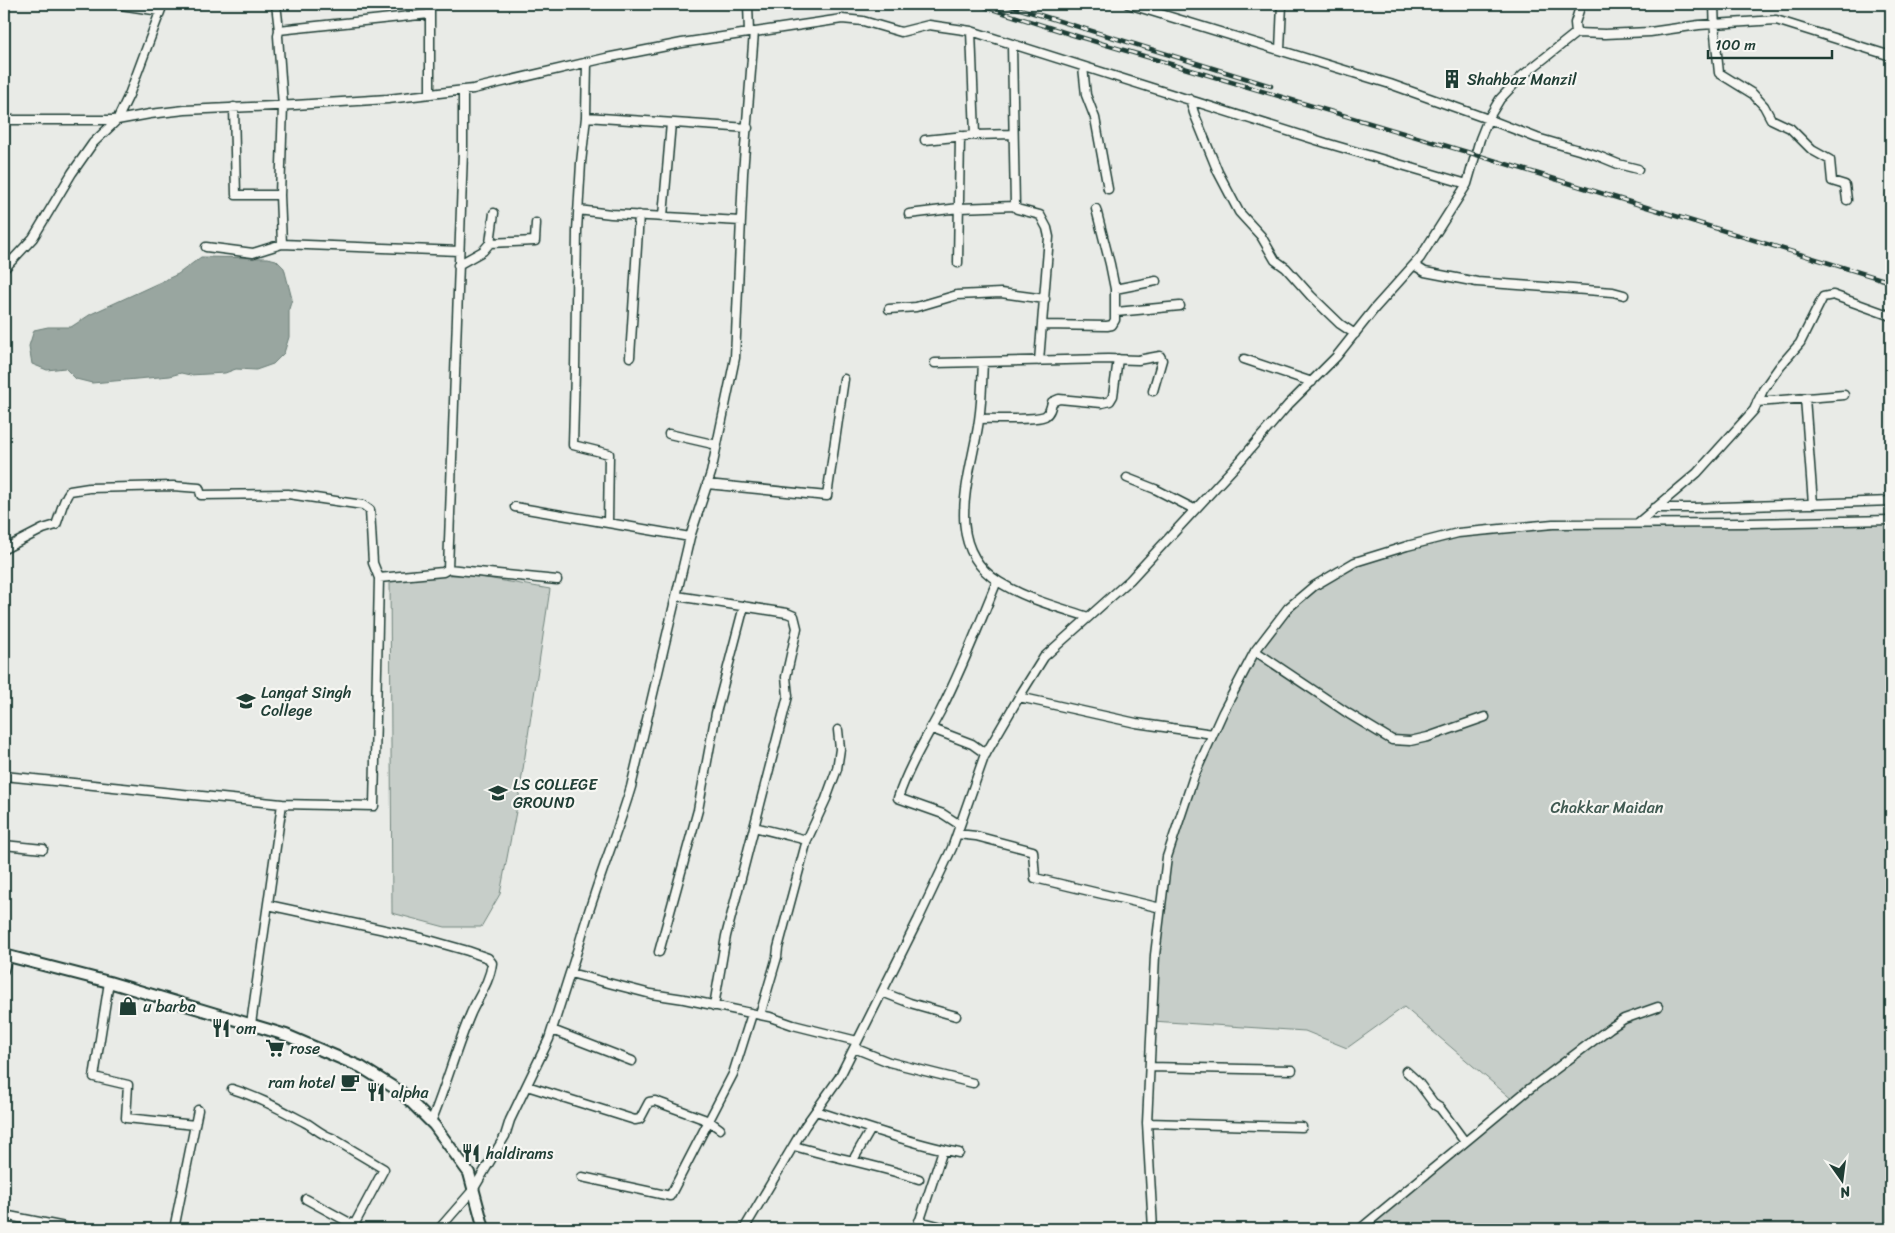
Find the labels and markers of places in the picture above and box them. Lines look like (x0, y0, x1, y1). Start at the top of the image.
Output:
place label: Shahbaz Manzil (1467, 65, 1577, 94)
building icon: Shahbaz Manzil (1441, 68, 1463, 90)
place label: Langat Singh College (261, 678, 351, 725)
school or university icon: Langat Singh College (235, 690, 257, 712)
place label: LS COLLEGE GROUND (513, 770, 598, 817)
school or university icon: LS COLLEGE GROUND (487, 782, 509, 804)
place label: u barba (143, 992, 196, 1021)
shop icon: u barba (117, 995, 139, 1017)
place label: om (236, 1014, 256, 1043)
restaurant icon: om (210, 1017, 232, 1039)
place label: rose (290, 1034, 320, 1063)
supermarket icon: rose (264, 1037, 286, 1059)
place label: ram hotel (268, 1068, 335, 1097)
cafe icon: ram hotel (339, 1071, 361, 1093)
place label: alpha (391, 1078, 429, 1107)
restaurant icon: alpha (365, 1081, 387, 1103)
place label: haldirams (485, 1139, 554, 1168)
restaurant icon: haldirams (460, 1142, 482, 1164)

